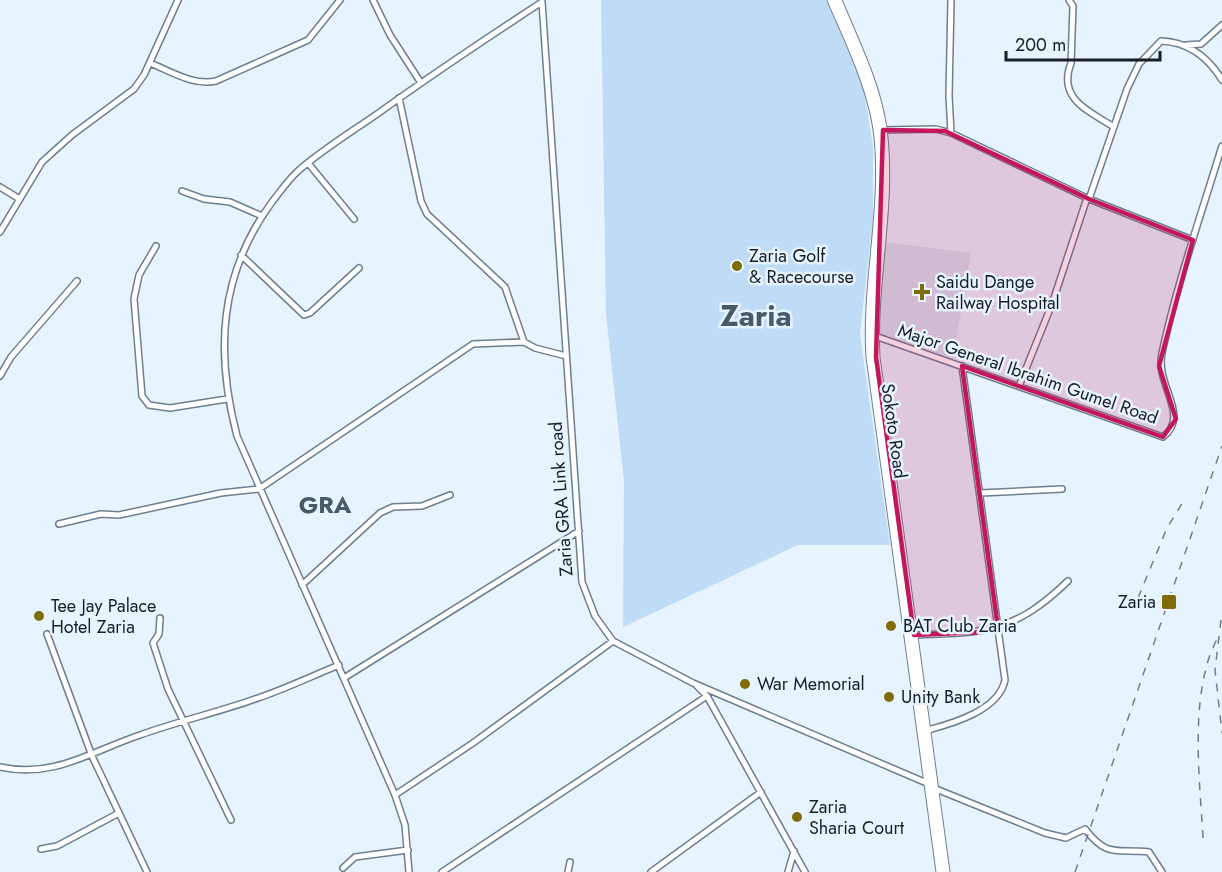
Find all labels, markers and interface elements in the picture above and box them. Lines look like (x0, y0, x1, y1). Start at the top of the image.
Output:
scale bar (1006, 24, 1160, 62)
text: 200 m (1015, 32, 1066, 58)
place label: Zaria Golf & Racecourse (749, 243, 854, 290)
marker: Zaria Golf & Racecourse (730, 259, 744, 273)
place label: Saidu Dange Railway Hospital (936, 269, 1060, 316)
marker: Saidu Dange Railway Hospital (913, 283, 931, 301)
district label: Zaria (720, 294, 792, 337)
street label: Major General Ibrahim Gumel Road (894, 317, 1162, 431)
street label: Sokoto Road (874, 382, 914, 480)
street label: Zaria GRA Link road (543, 421, 579, 577)
district label: GRA (299, 487, 352, 522)
place label: Zaria (1118, 589, 1156, 615)
place label: Tee Jay Palace Hotel Zaria (51, 593, 156, 640)
marker: Zaria (1160, 593, 1178, 611)
marker: Tee Jay Palace Hotel Zaria (32, 609, 46, 623)
place label: BAT Club Zaria (903, 613, 1017, 639)
marker: BAT Club Zaria (884, 619, 898, 633)
place label: War Memorial (757, 671, 865, 697)
marker: War Memorial (738, 677, 752, 691)
place label: Unity Bank (901, 684, 980, 710)
marker: Unity Bank (882, 690, 896, 704)
place label: Zaria Sharia Court (809, 794, 905, 841)
marker: Zaria Sharia Court (790, 810, 804, 824)

